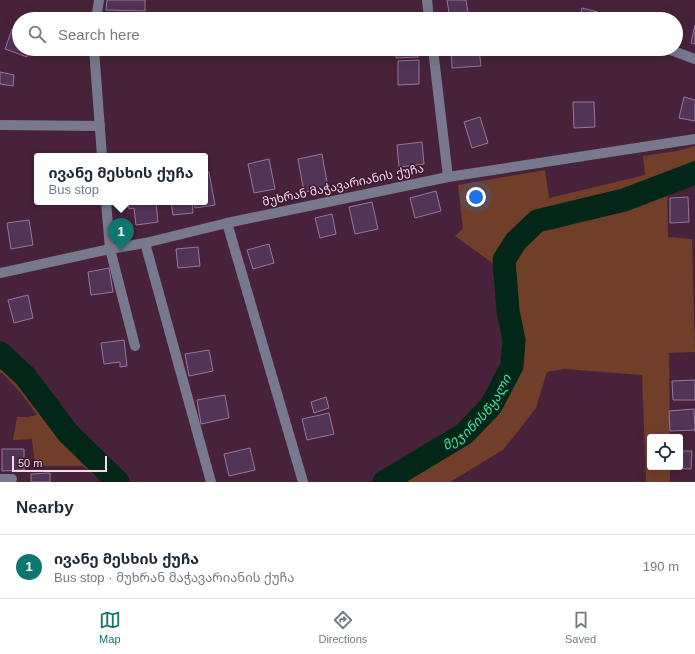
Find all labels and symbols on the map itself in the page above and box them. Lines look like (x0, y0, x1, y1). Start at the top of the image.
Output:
street label: მუხრან მაჭავარიანის ქუჩა (261, 161, 425, 209)
your location (466, 187, 486, 207)
pin: 1 (108, 218, 134, 251)
water label: მეჯინისწყალი (439, 371, 514, 453)
scale bar (12, 454, 107, 473)

